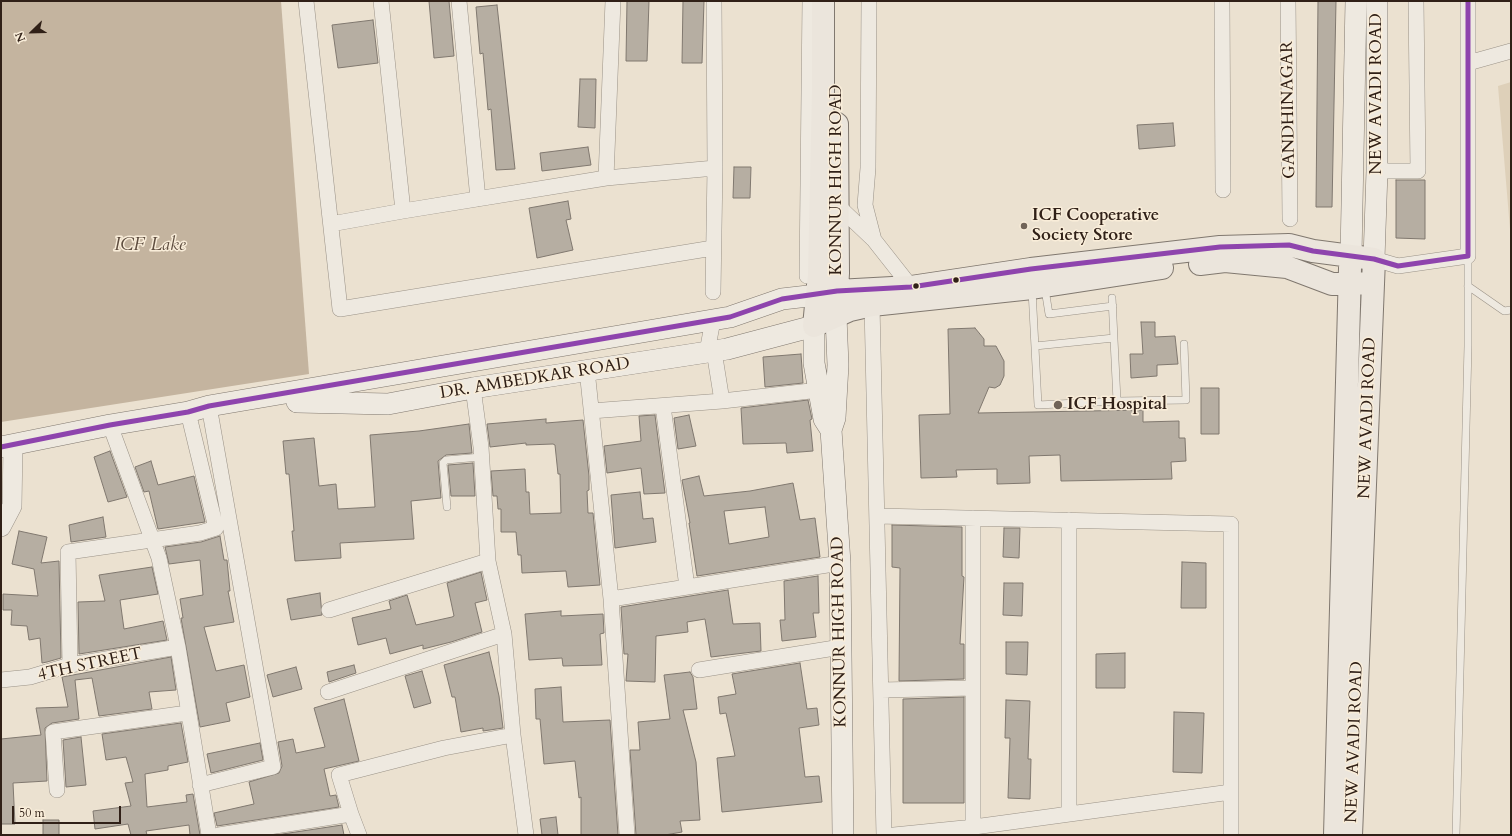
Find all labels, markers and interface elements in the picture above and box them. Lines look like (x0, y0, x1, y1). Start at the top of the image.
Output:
north arrow (12, 12, 52, 52)
street label: NEW AVADI ROAD (1367, 13, 1387, 175)
text: N (12, 30, 29, 44)
street label: GANDHINAGAR (1278, 41, 1300, 179)
street label: KONNUR HIGH ROAD (827, 84, 847, 276)
place label: ICF Cooperative Society Store (1032, 206, 1159, 246)
marker: ICF Cooperative Society Store (1019, 221, 1029, 231)
water label: ICF Lake (114, 235, 186, 257)
unlabelled marker (951, 275, 961, 285)
unlabelled marker (911, 281, 921, 291)
street label: NEW AVADI ROAD (1355, 337, 1381, 499)
street label: DR. AMBEDKAR ROAD (439, 354, 631, 404)
place label: ICF Hospital (1067, 395, 1167, 415)
marker: ICF Hospital (1052, 399, 1064, 411)
street label: KONNUR HIGH ROAD (828, 536, 852, 728)
street label: 4TH STREET (36, 644, 144, 686)
street label: NEW AVADI ROAD (1342, 661, 1368, 823)
scale bar (14, 798, 123, 824)
text: 50 m (19, 805, 45, 821)

